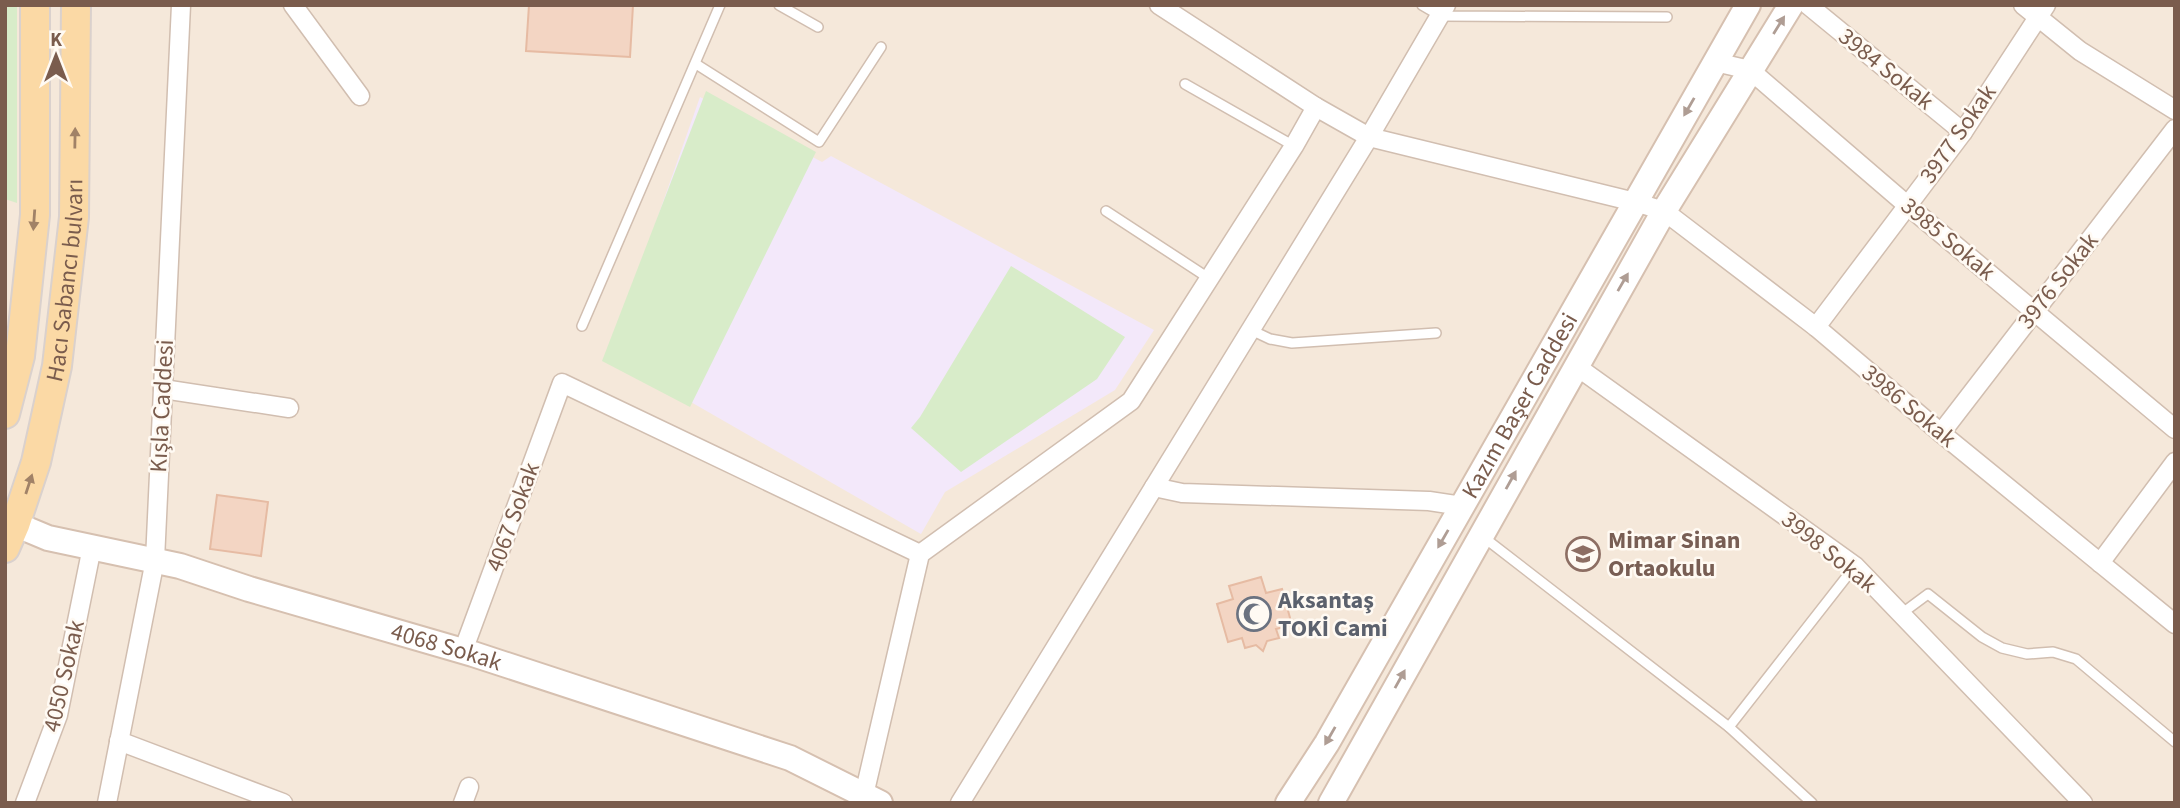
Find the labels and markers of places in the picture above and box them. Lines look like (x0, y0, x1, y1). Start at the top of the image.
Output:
place label: Mimar Sinan Ortaokulu (1608, 523, 1741, 586)
school or university icon: Mimar Sinan Ortaokulu (1564, 535, 1602, 573)
place label: Aksantaş TOKİ Cami (1277, 583, 1388, 646)
mosque icon: Aksantaş TOKİ Cami (1235, 595, 1273, 633)

